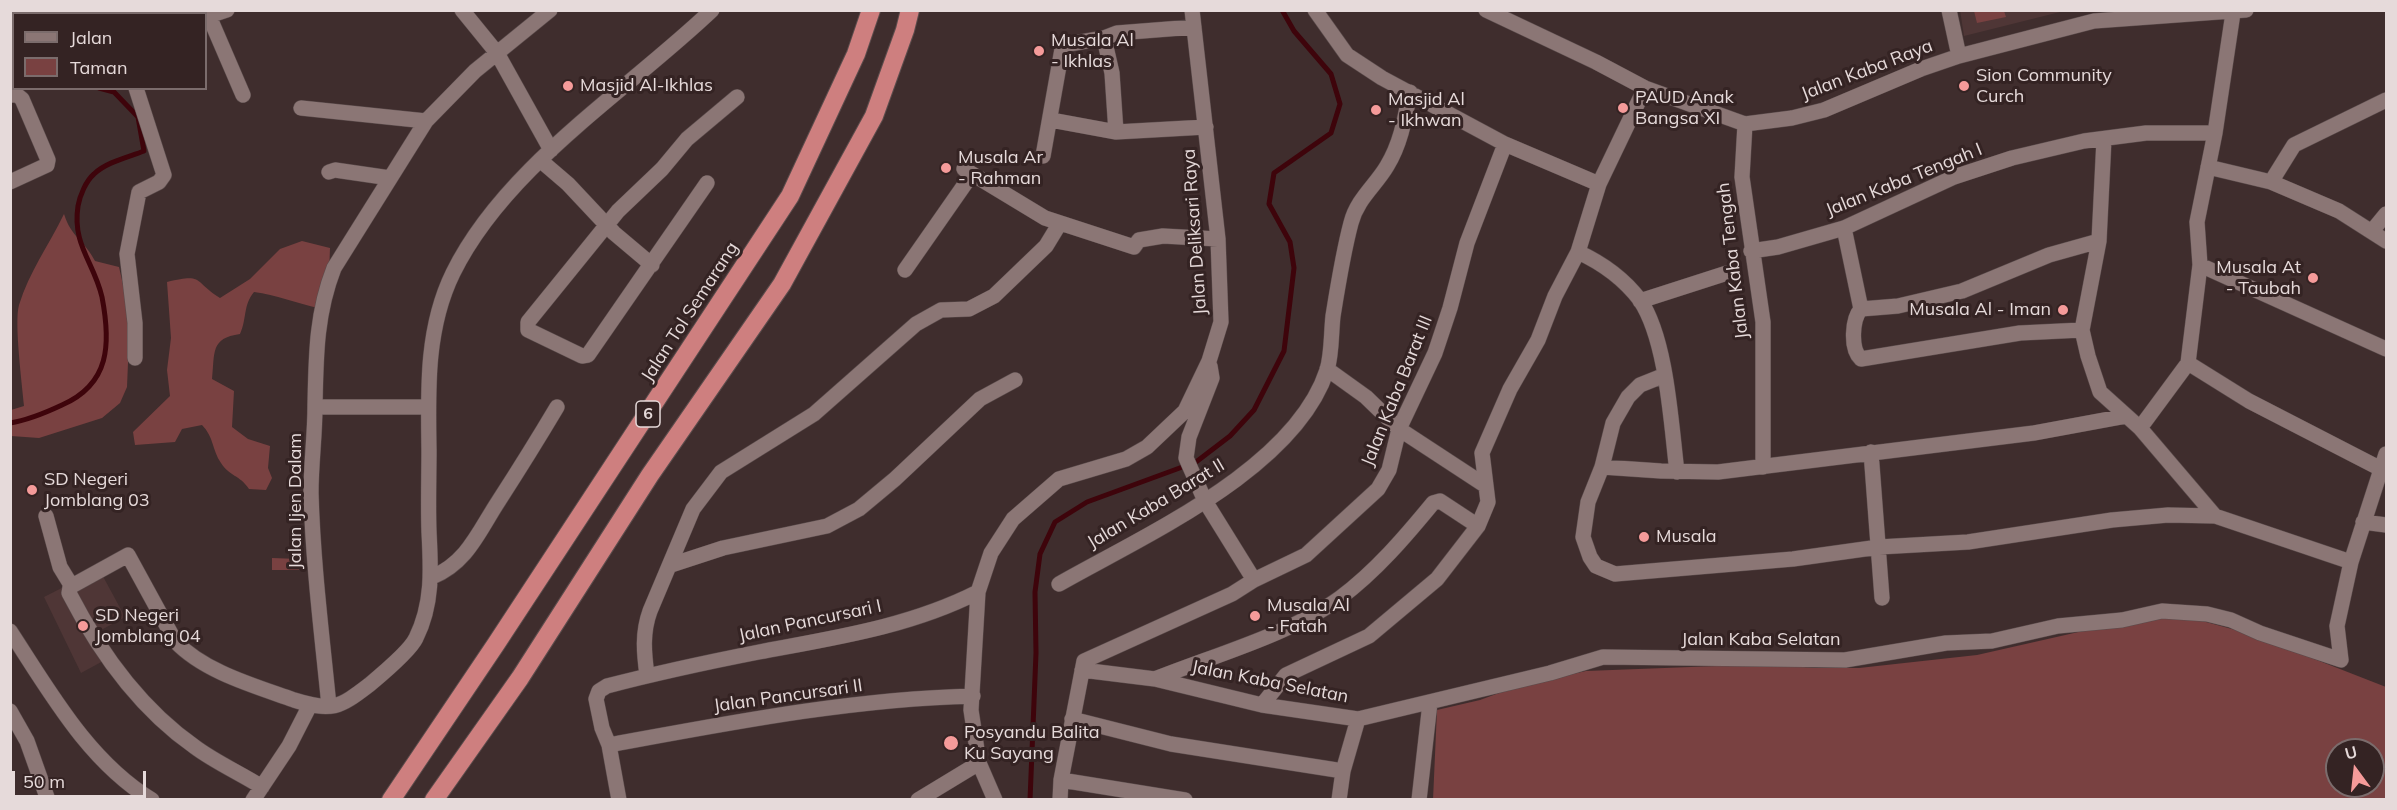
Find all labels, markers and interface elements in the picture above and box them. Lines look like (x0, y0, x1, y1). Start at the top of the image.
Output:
legend (12, 12, 207, 90)
text: Jalan (70, 26, 112, 49)
place label: Musala Al - Ikhlas (1051, 30, 1134, 72)
street label: Jalan Kaba Raya (1798, 35, 1936, 105)
marker: Musala Al - Ikhlas (1032, 44, 1046, 58)
text: Taman (70, 56, 127, 79)
place label: Sion Community Curch (1976, 65, 2112, 107)
place label: Masjid Al-Ikhlas (580, 75, 713, 97)
marker: Masjid Al-Ikhlas (561, 79, 575, 93)
marker: Sion Community Curch (1957, 79, 1971, 93)
place label: PAUD Anak Bangsa XI (1635, 87, 1734, 130)
place label: Masjid Al - Ikhwan (1388, 89, 1465, 132)
marker: PAUD Anak Bangsa XI (1616, 101, 1630, 115)
marker: Masjid Al - Ikhwan (1369, 103, 1383, 117)
street label: Jalan Kaba Tengah I (1823, 139, 1985, 221)
place label: Musala Ar - Rahman (958, 147, 1043, 190)
street label: Jalan Deliksari Raya (1178, 148, 1212, 316)
marker: Musala Ar - Rahman (939, 161, 953, 175)
street label: Jalan Kaba Tengah (1713, 181, 1753, 341)
street label: Jalan Tol Semarang (637, 238, 743, 386)
place label: Musala At - Taubah (2216, 257, 2301, 300)
marker: Musala At - Taubah (2306, 271, 2320, 285)
place label: Musala Al - Iman (1909, 299, 2051, 321)
marker: Musala Al - Iman (2056, 303, 2070, 317)
street label: Jalan Kaba Barat III (1357, 312, 1437, 470)
road number: 6 (636, 401, 660, 427)
street label: Jalan Ijen Dalam (285, 433, 307, 569)
street label: Jalan Kaba Barat II (1084, 455, 1228, 553)
place label: SD Negeri Jomblang 03 (44, 469, 150, 512)
marker: SD Negeri Jomblang 03 (25, 483, 39, 497)
place label: Musala (1656, 526, 1717, 548)
marker: Musala (1637, 530, 1651, 544)
street label: Jalan Pancursari I (737, 595, 883, 647)
place label: Musala Al - Fatah (1267, 595, 1350, 638)
place label: SD Negeri Jomblang 04 (95, 605, 201, 648)
marker: Musala Al - Fatah (1248, 609, 1262, 623)
marker: SD Negeri Jomblang 04 (76, 619, 90, 633)
street label: Jalan Kaba Selatan (1681, 629, 1841, 651)
street label: Jalan Kaba Selatan (1190, 656, 1350, 708)
street label: Jalan Pancursari II (712, 675, 864, 717)
place label: Posyandu Balita Ku Sayang (964, 722, 1100, 764)
marker: Posyandu Balita Ku Sayang (942, 734, 960, 752)
north arrow (2325, 738, 2385, 798)
text: U (2343, 741, 2359, 764)
scale bar (15, 759, 148, 797)
text: 50 m (23, 770, 65, 793)

